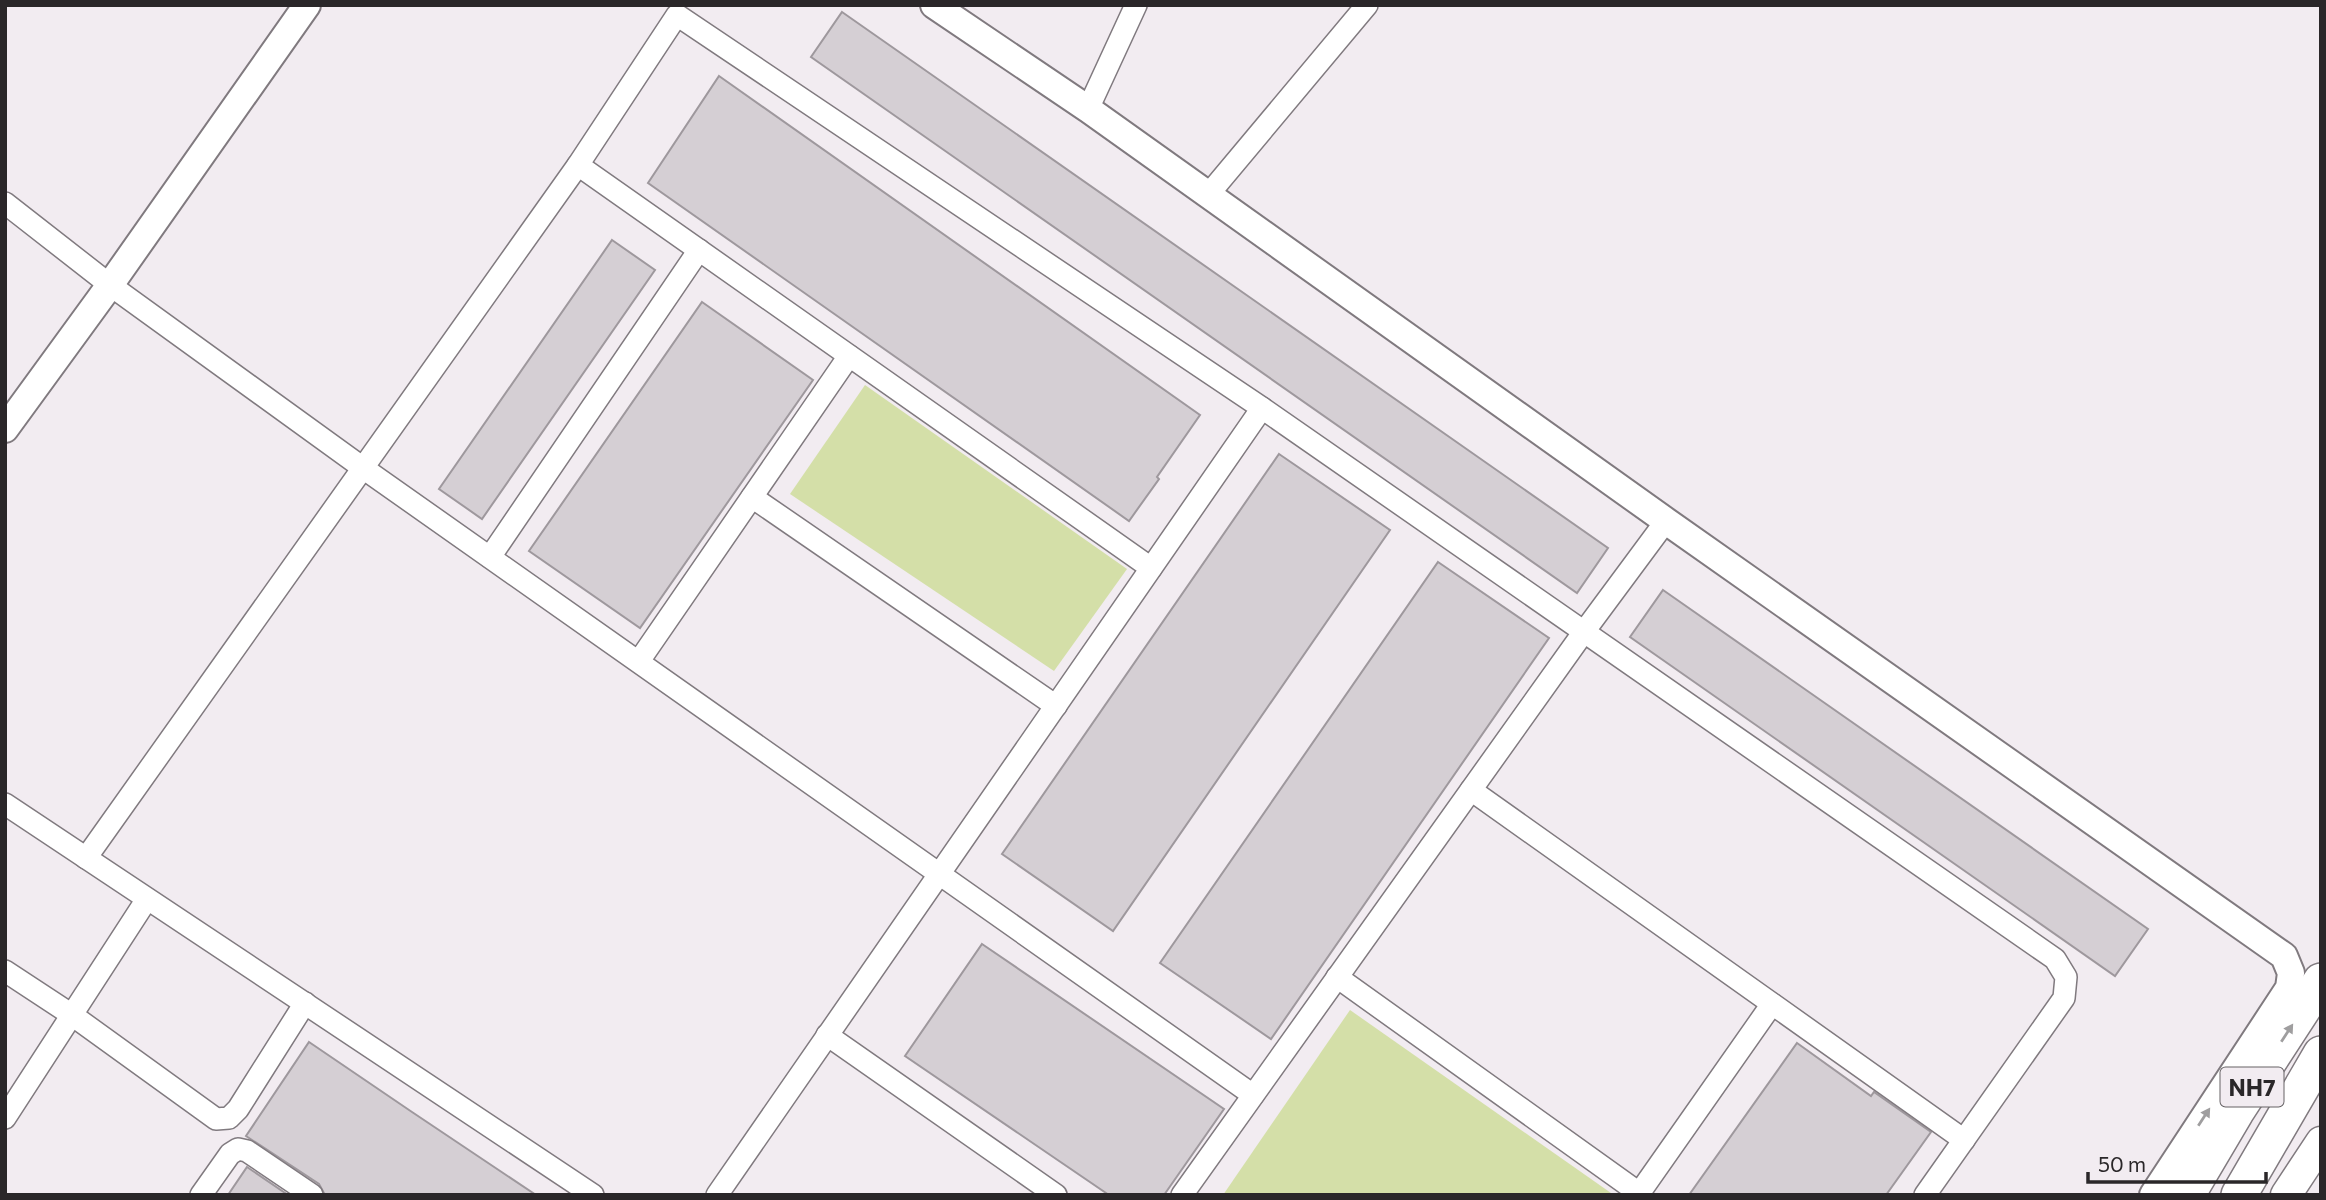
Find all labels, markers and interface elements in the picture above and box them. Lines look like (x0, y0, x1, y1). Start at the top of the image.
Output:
one-way arrow (2281, 1023, 2294, 1042)
road number: NH7 (2220, 1068, 2284, 1106)
one-way arrow (2197, 1108, 2211, 1126)
scale bar (2088, 1140, 2266, 1184)
text: 50 m (2098, 1151, 2146, 1176)

